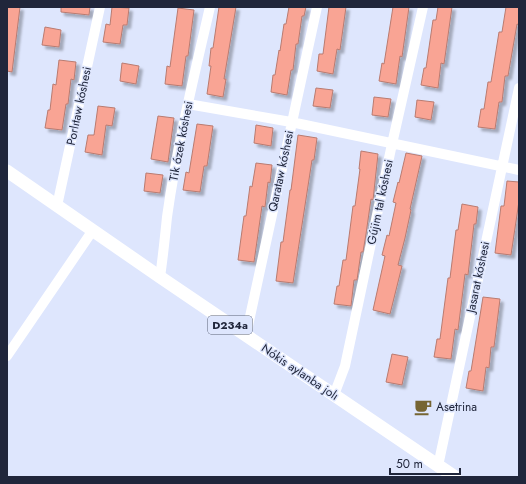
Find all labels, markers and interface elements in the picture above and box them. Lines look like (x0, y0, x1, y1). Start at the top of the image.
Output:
street label: Porlıtaw kóshesi (62, 65, 96, 147)
street label: Tik ózek kóshesi (164, 99, 198, 183)
street label: Qarataw kóshesi (264, 129, 298, 213)
street label: Gújim tal kóshesi (362, 158, 398, 246)
street label: Jasarat kóshesi (461, 240, 494, 316)
road number: D234a (208, 316, 252, 334)
street label: Nókis aylanba jolı (258, 339, 342, 405)
cafe icon: Asetrina (413, 397, 433, 417)
place label: Asetrina (436, 398, 477, 416)
scale bar (390, 450, 460, 476)
text: 50 m (396, 455, 423, 473)

